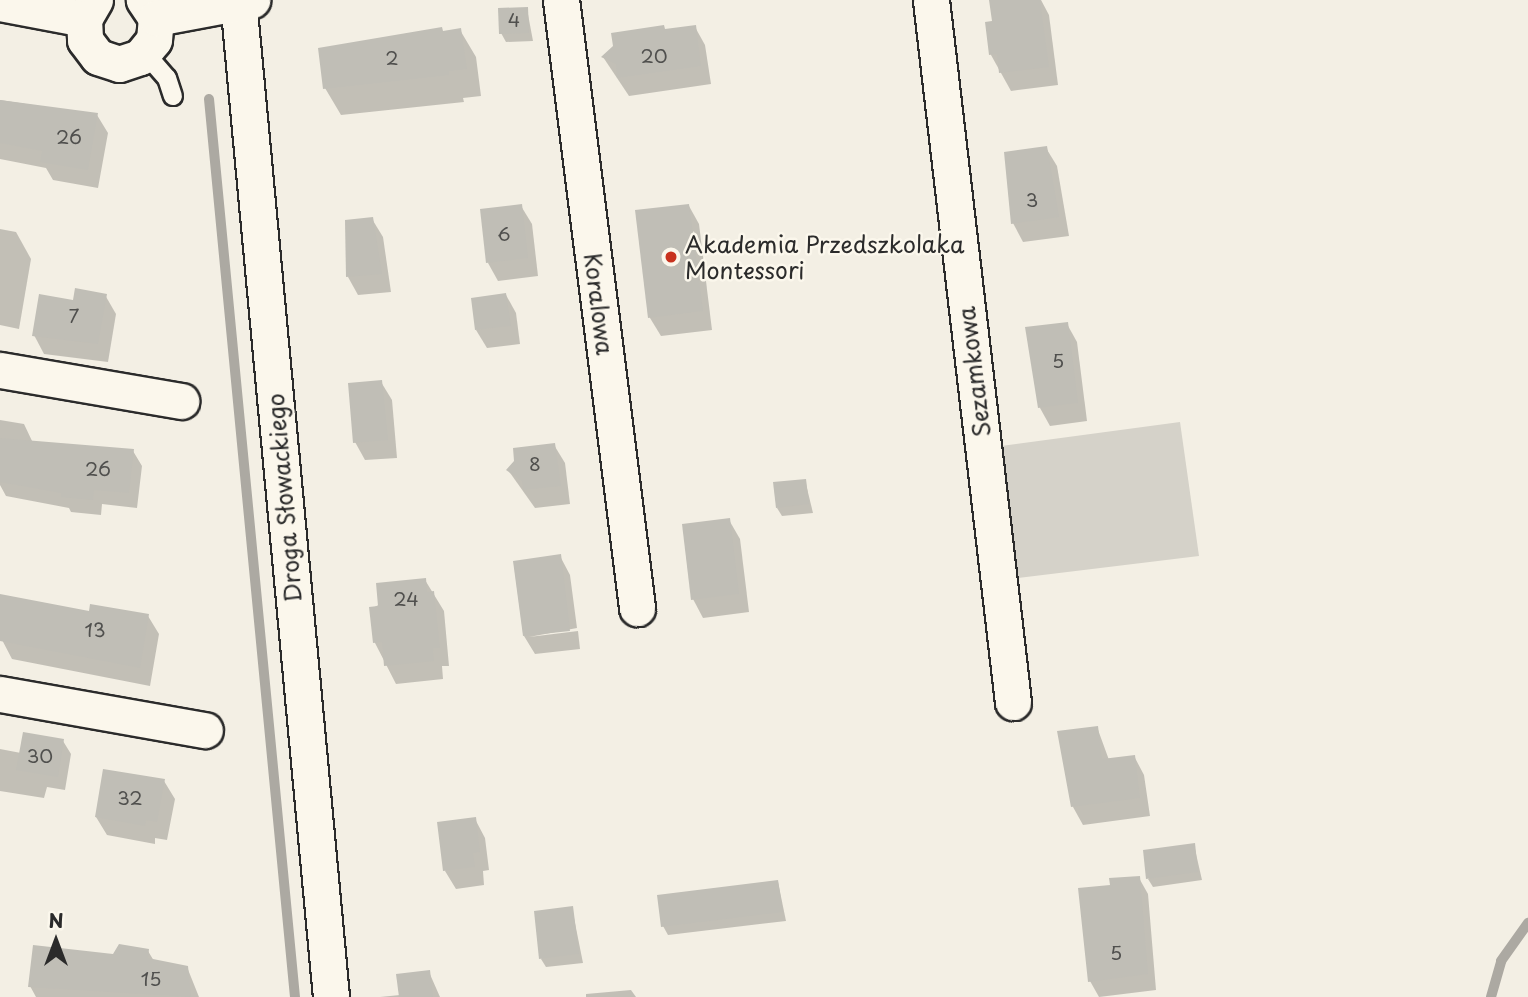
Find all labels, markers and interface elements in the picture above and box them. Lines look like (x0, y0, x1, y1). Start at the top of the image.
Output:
house number: 4 (508, 9, 520, 31)
house number: 20 (640, 45, 668, 67)
house number: 2 (385, 47, 399, 69)
house number: 26 (56, 126, 82, 148)
house number: 3 (1026, 189, 1038, 211)
house number: 6 (497, 223, 511, 245)
place label: Akademia Przedszkolaka Montessori (685, 230, 965, 284)
marker: Akademia Przedszkolaka Montessori (663, 249, 679, 265)
street label: Koralowa (579, 252, 619, 356)
house number: 7 (69, 305, 79, 327)
street label: Sezamkowa (952, 305, 996, 439)
house number: 5 (1052, 350, 1064, 372)
street label: Droga Słowackiego (261, 392, 307, 604)
house number: 8 (529, 453, 541, 475)
house number: 26 (85, 458, 111, 480)
house number: 24 (393, 588, 419, 610)
house number: 13 (84, 619, 106, 641)
house number: 30 (27, 745, 53, 767)
house number: 32 (117, 787, 143, 809)
north arrow (21, 906, 91, 976)
text: N (48, 906, 64, 934)
house number: 5 (1110, 942, 1122, 964)
house number: 15 (141, 968, 161, 990)

